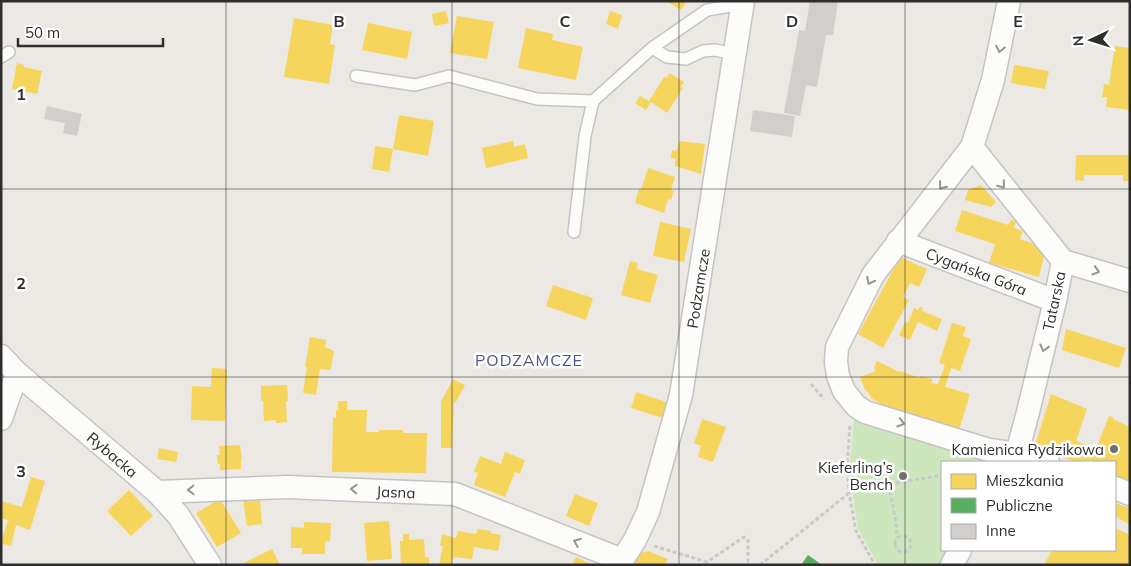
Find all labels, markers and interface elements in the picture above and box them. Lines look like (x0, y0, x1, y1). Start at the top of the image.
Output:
text: B (333, 11, 345, 31)
text: C (560, 11, 571, 31)
text: D (786, 11, 798, 31)
text: E (1013, 11, 1023, 31)
scale bar (18, 15, 162, 47)
north arrow (1066, 15, 1116, 65)
text: 50 m (25, 23, 60, 42)
text: N (1069, 35, 1087, 47)
one-way arrow (995, 45, 1005, 53)
text: 1 (16, 84, 26, 104)
one-way arrow (996, 179, 1005, 189)
one-way arrow (940, 180, 948, 189)
street label: Cygańska Góra (923, 243, 1030, 299)
street label: Podzamcze (682, 247, 713, 330)
one-way arrow (1092, 266, 1100, 276)
street label: Tatarska (1038, 269, 1070, 333)
text: 2 (16, 273, 26, 293)
one-way arrow (866, 276, 876, 285)
one-way arrow (1039, 343, 1050, 352)
district label: PODZAMCZE (475, 350, 583, 370)
one-way arrow (897, 417, 905, 427)
street label: Rybacka (84, 428, 142, 481)
place label: Kamienica Rydzikowa (951, 440, 1104, 459)
marker: Kamienica Rydzikowa (1108, 443, 1120, 455)
place label: Kieferling’s Bench (818, 458, 893, 494)
text: 3 (16, 461, 26, 481)
legend (941, 461, 1116, 551)
marker: Kieferling’s Bench (897, 470, 909, 482)
text: Mieszkania (986, 471, 1064, 490)
street label: Jasna (376, 481, 416, 502)
one-way arrow (349, 484, 357, 495)
one-way arrow (187, 485, 195, 496)
text: Publiczne (986, 496, 1053, 515)
text: Inne (986, 521, 1016, 540)
one-way arrow (573, 538, 582, 548)

